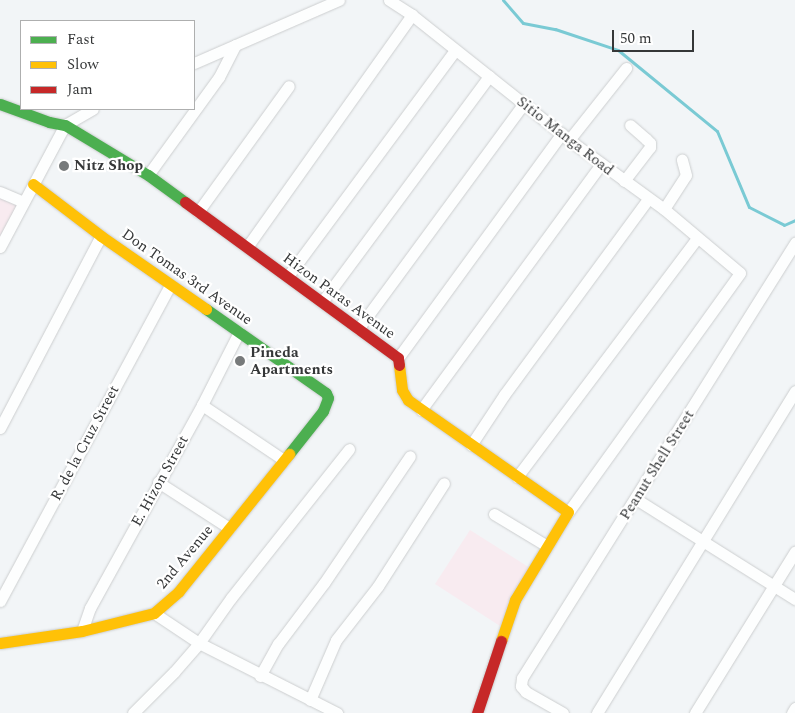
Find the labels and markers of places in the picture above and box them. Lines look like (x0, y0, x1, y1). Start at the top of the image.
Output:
place label: Nitz Shop (74, 157, 143, 175)
marker: Nitz Shop (58, 160, 70, 172)
place label: Pineda Apartments (250, 343, 333, 378)
marker: Pineda Apartments (234, 355, 246, 367)

